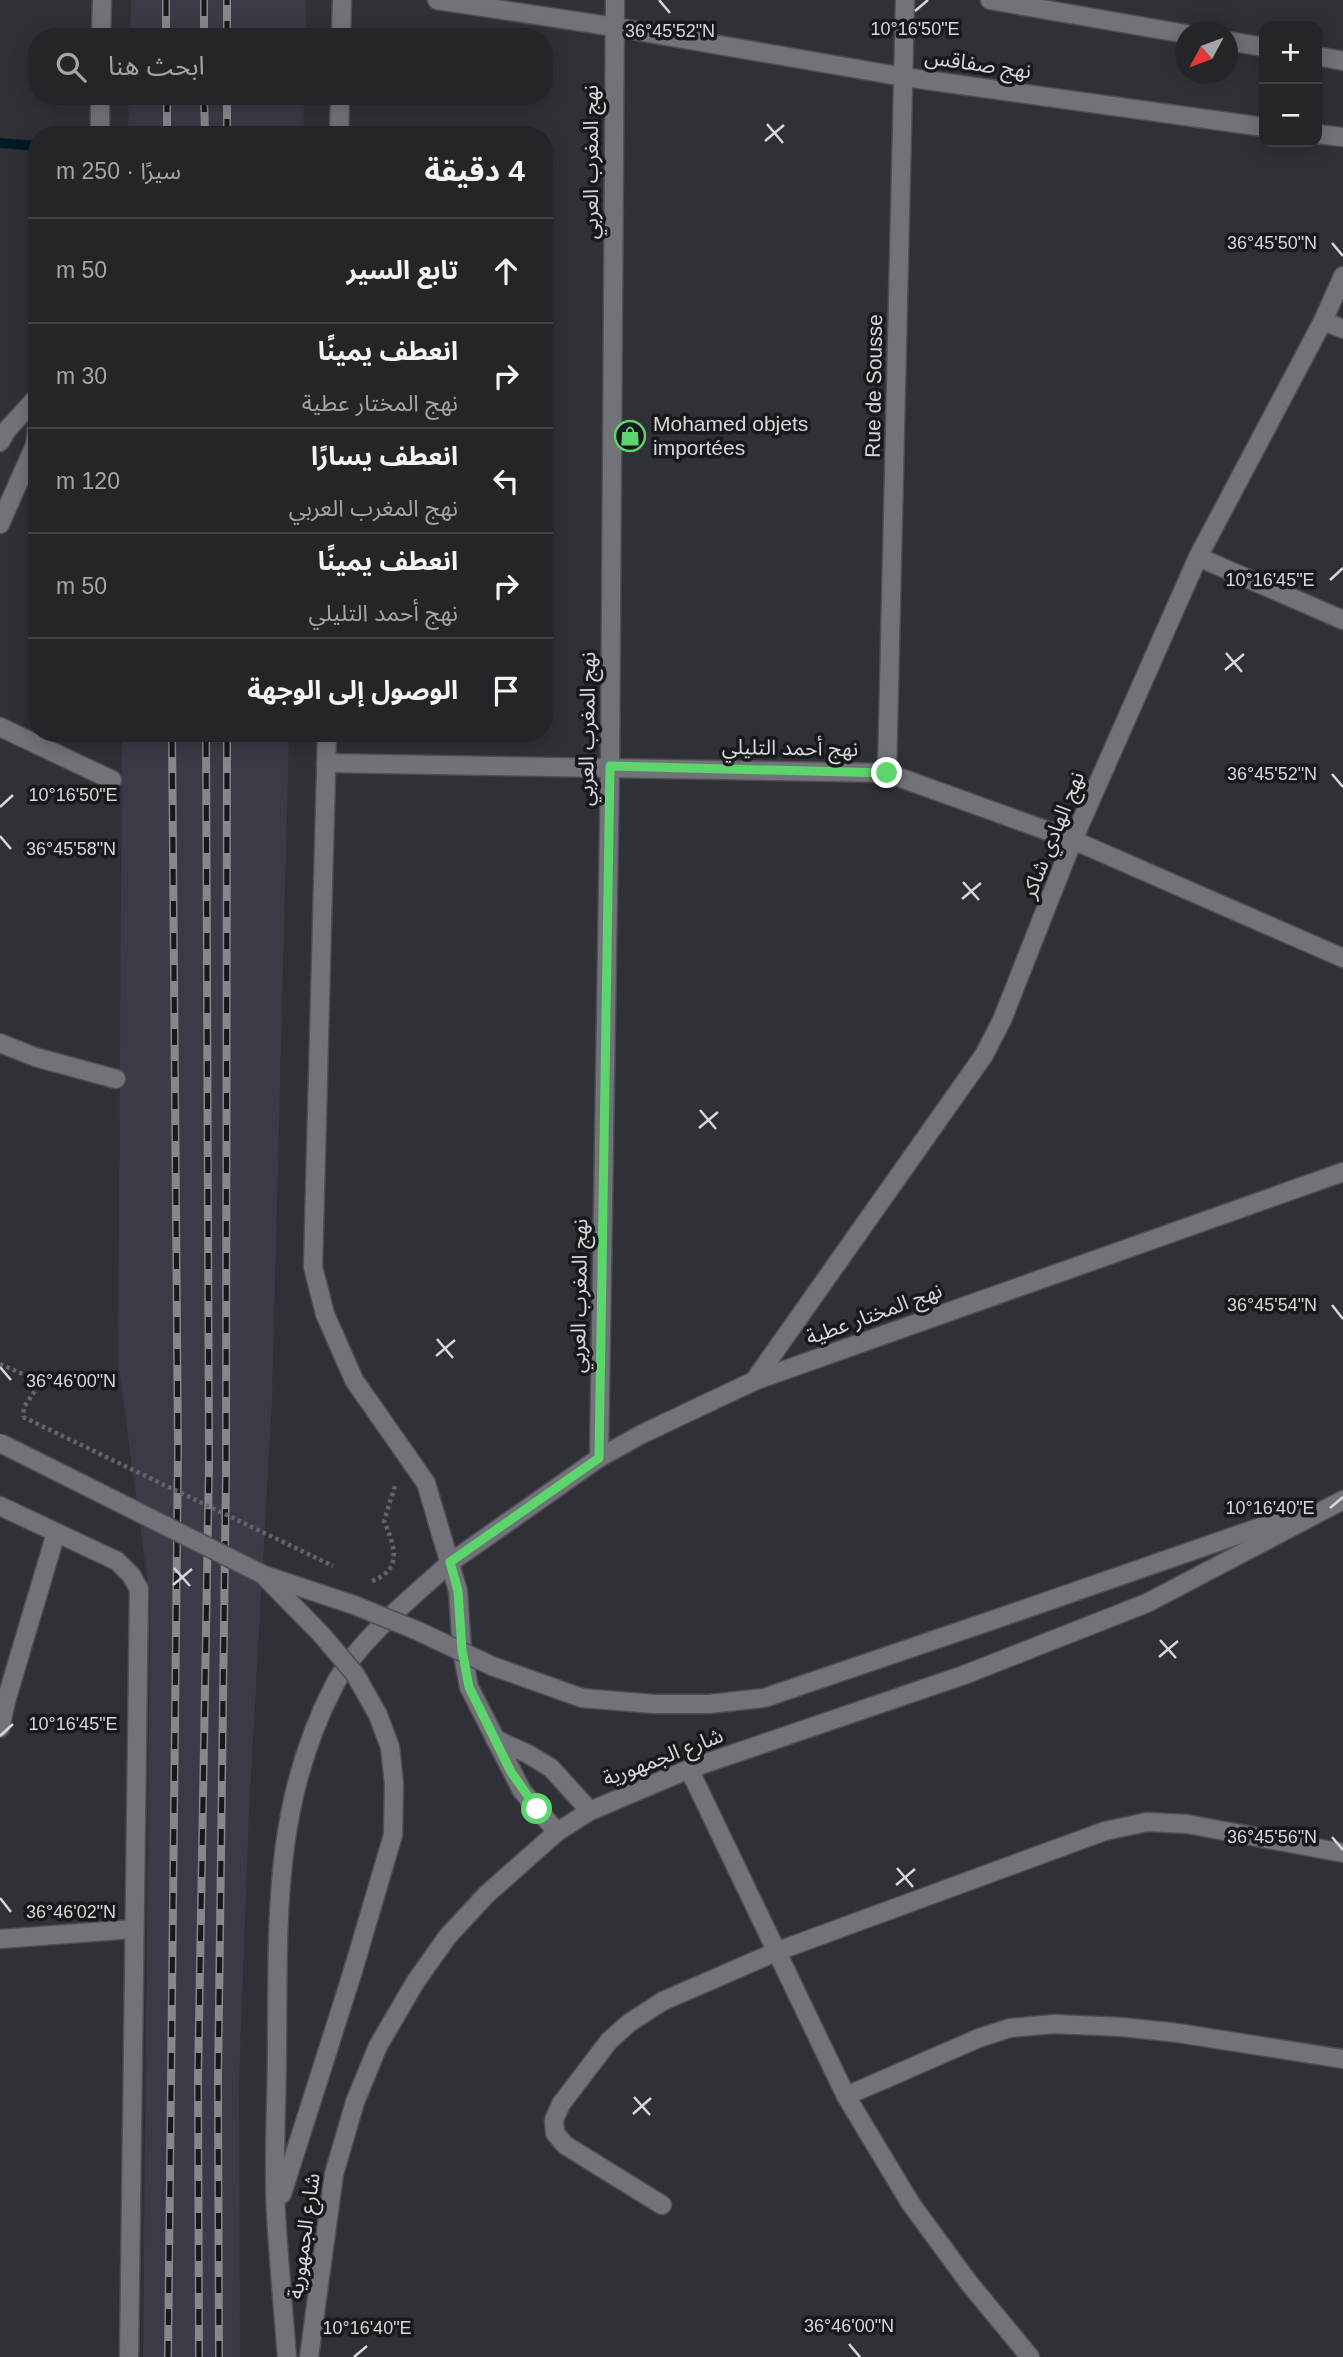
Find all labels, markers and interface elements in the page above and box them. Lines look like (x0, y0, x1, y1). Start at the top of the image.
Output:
text: 10°16'50"E (870, 19, 960, 39)
text: 36°45'52"N (625, 21, 715, 41)
north arrow (1175, 21, 1238, 84)
map controls (1259, 21, 1322, 147)
button: + (1259, 21, 1322, 84)
search box (28, 28, 553, 105)
street label: نهج صفاقس (923, 45, 1033, 86)
icon: search (52, 48, 90, 86)
text: ابحث هنا (108, 51, 205, 81)
button: − (1259, 84, 1322, 147)
street label: نهج المغرب العربي (579, 85, 607, 239)
text: 4 دقيقة (424, 154, 525, 187)
text: سيرًا · 250 m (56, 158, 181, 184)
text: 36°45'50"N (1227, 233, 1317, 253)
icon: ahead (487, 252, 525, 290)
text: تابع السير (346, 255, 458, 285)
text: 50 m (56, 257, 107, 283)
street label: Rue de Sousse (861, 314, 886, 458)
text: انعطف يمينًا (318, 336, 458, 366)
icon: right (487, 357, 525, 395)
text: 30 m (56, 363, 107, 389)
text: نهج المختار عطية (302, 390, 458, 416)
place label: Mohamed objets importées (653, 412, 808, 459)
shop icon: Mohamed objets importées (613, 419, 647, 453)
text: انعطف يسارًا (311, 441, 458, 471)
icon: left (487, 462, 525, 500)
text: 120 m (56, 468, 120, 494)
text: نهج المغرب العربي (289, 495, 458, 521)
text: انعطف يمينًا (318, 546, 458, 576)
icon: right (487, 567, 525, 605)
text: 10°16'45"E (1225, 570, 1315, 590)
text: 50 m (56, 573, 107, 599)
text: نهج أحمد التليلي (309, 600, 458, 626)
street label: نهج المغرب العربي (574, 652, 604, 807)
icon: arrive (487, 672, 525, 710)
text: الوصول إلى الوجهة (247, 675, 458, 705)
street label: نهج أحمد التليلي (722, 734, 858, 765)
route end (871, 757, 902, 788)
text: 36°45'52"N (1227, 764, 1317, 784)
street label: نهج الهادي شاكر (1016, 768, 1093, 904)
text: 10°16'50"E (28, 785, 118, 805)
text: 36°45'58"N (26, 839, 116, 859)
street label: نهج المغرب العربي (566, 1219, 596, 1374)
street label: نهج المختار عطية (803, 1278, 946, 1353)
text: 36°45'54"N (1227, 1295, 1317, 1315)
text: 36°46'00"N (26, 1371, 116, 1391)
text: 10°16'40"E (1225, 1498, 1315, 1518)
text: 10°16'45"E (28, 1714, 118, 1734)
street label: شارع الجمهورية (599, 1723, 728, 1794)
route start (521, 1793, 552, 1824)
text: 36°45'56"N (1227, 1827, 1317, 1847)
text: 36°46'02"N (26, 1902, 116, 1922)
street label: شارع الجمهورية (283, 2172, 328, 2301)
text: 36°46'00"N (804, 2316, 894, 2336)
text: 10°16'40"E (322, 2318, 412, 2338)

